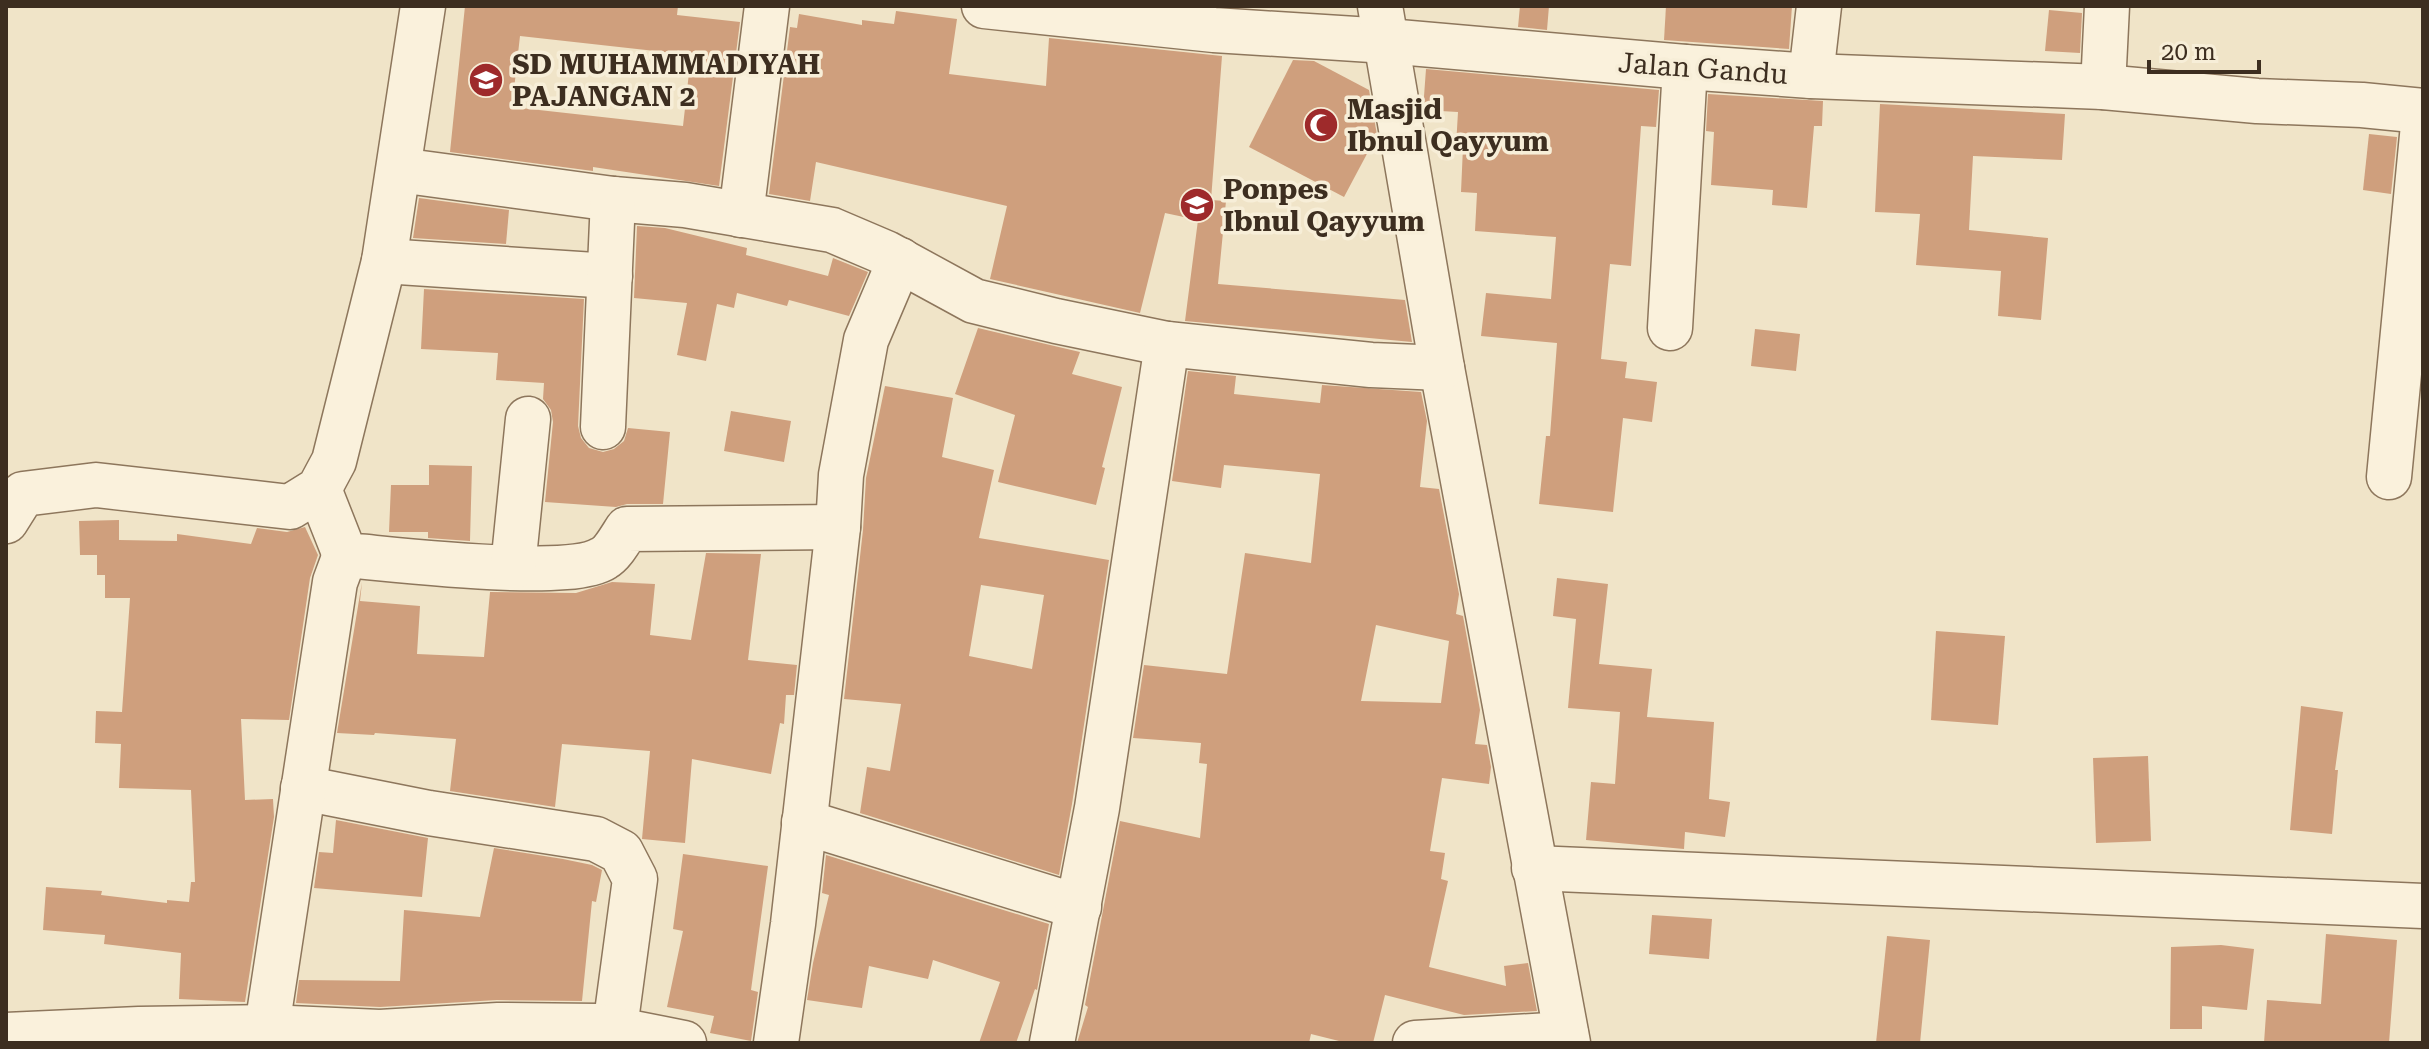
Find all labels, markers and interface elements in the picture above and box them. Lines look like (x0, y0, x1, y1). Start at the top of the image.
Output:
scale bar (2149, 24, 2259, 74)
text: 20 m (2161, 38, 2216, 66)
street label: Jalan Gandu (1617, 46, 1789, 91)
place label: SD MUHAMMADIYAH PAJANGAN 2 (512, 48, 820, 113)
school or university icon: SD MUHAMMADIYAH PAJANGAN 2 (467, 61, 505, 99)
place label: Masjid Ibnul Qayyum (1347, 93, 1549, 158)
mosque icon: Masjid Ibnul Qayyum (1302, 106, 1340, 144)
place label: Ponpes Ibnul Qayyum (1223, 173, 1425, 238)
school or university icon: Ponpes Ibnul Qayyum (1178, 186, 1216, 224)

